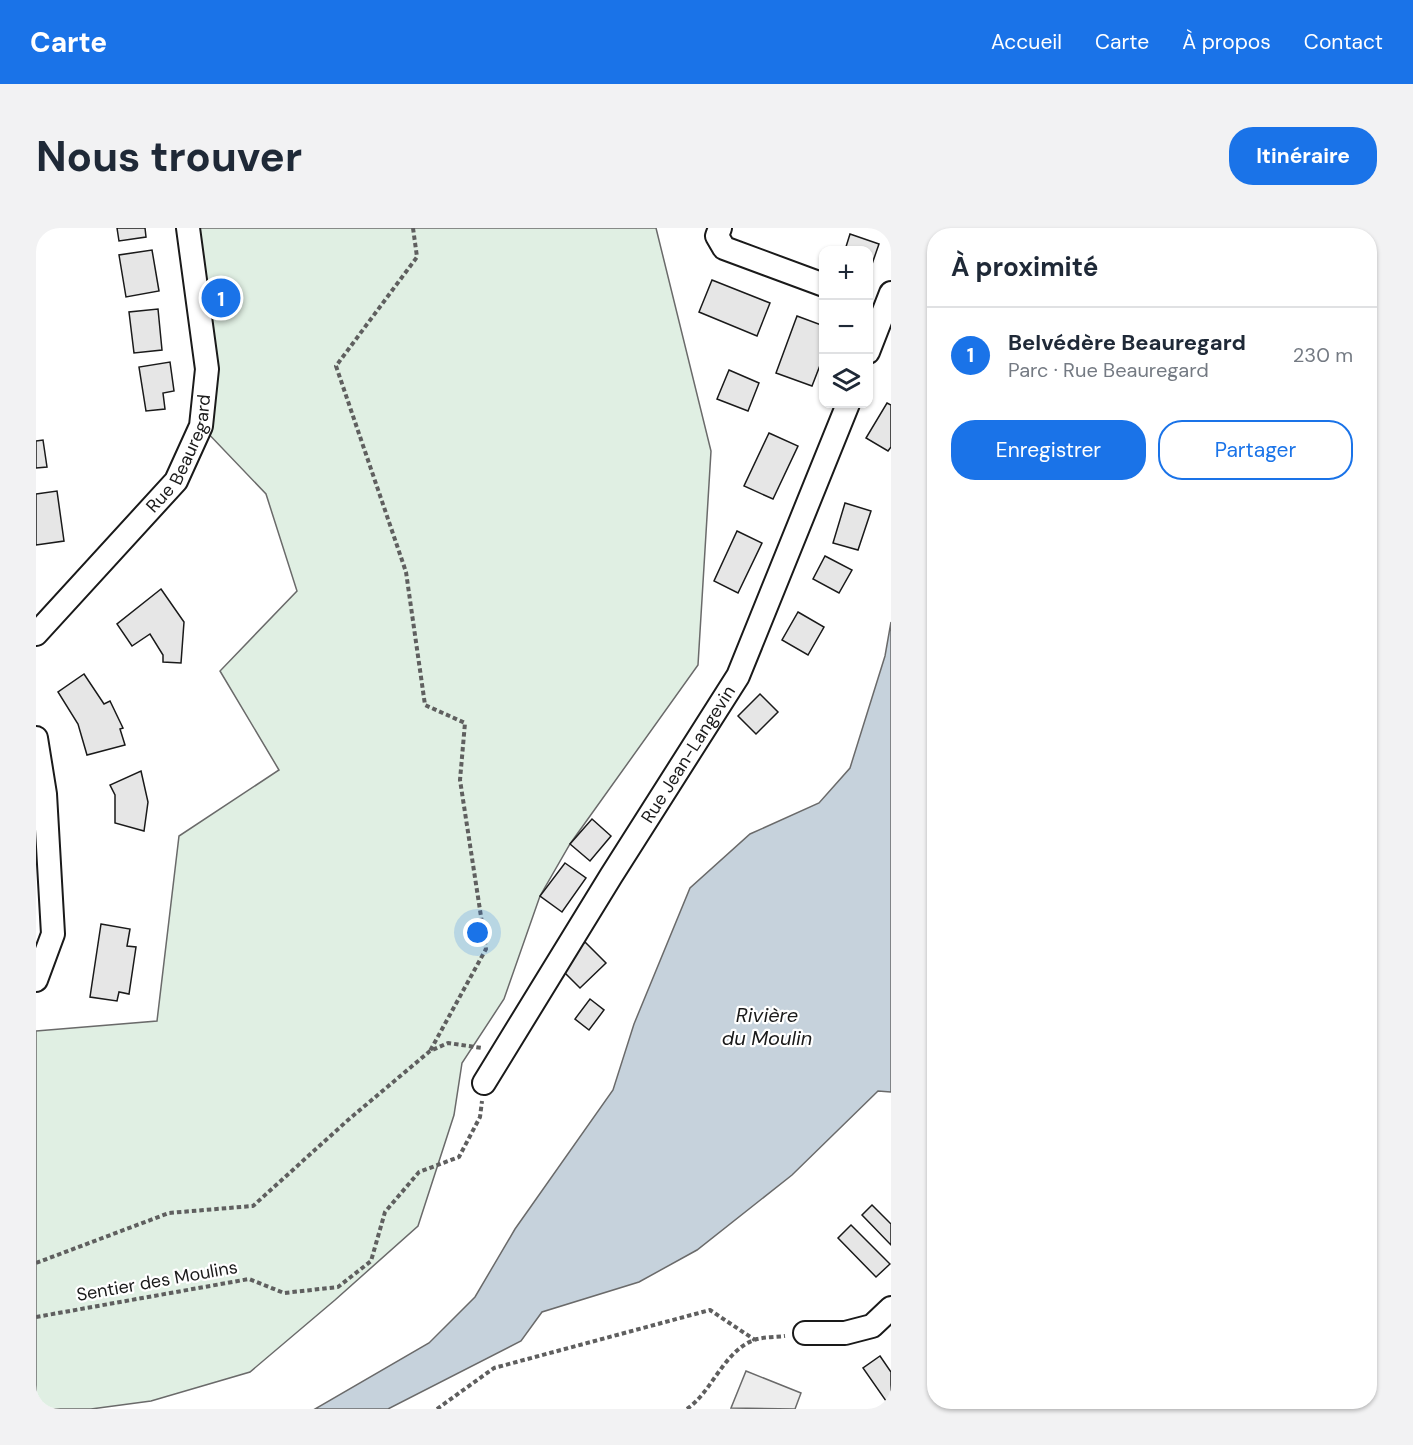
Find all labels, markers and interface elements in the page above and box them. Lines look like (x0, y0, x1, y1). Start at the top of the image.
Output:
text: Carte (30, 24, 107, 61)
text: Accueil (991, 28, 1062, 56)
text: Carte (1095, 28, 1149, 56)
text: À propos (1182, 28, 1271, 56)
text: Contact (1304, 28, 1383, 56)
button: Itinéraire (1229, 127, 1377, 185)
text: Nous trouver (36, 129, 302, 184)
map controls (819, 246, 873, 408)
button: + (819, 246, 873, 300)
text: À proximité (951, 250, 1098, 284)
pin: 1 (202, 276, 240, 320)
button: − (819, 300, 873, 354)
text: Belvédère Beauregard (1008, 328, 1246, 357)
text: 1 (967, 342, 974, 368)
text: 230 m (1293, 342, 1353, 368)
button: layers (819, 354, 873, 408)
text: Parc · Rue Beauregard (1008, 357, 1209, 383)
street label: Rue Beauregard (141, 393, 216, 518)
button: Enregistrer (951, 420, 1146, 480)
button: Partager (1158, 420, 1353, 480)
street label: Rue Jean-Langevin (636, 681, 741, 828)
your location (463, 918, 492, 947)
water label: Rivière du Moulin (722, 1002, 812, 1051)
street label: Sentier des Moulins (75, 1255, 239, 1307)

